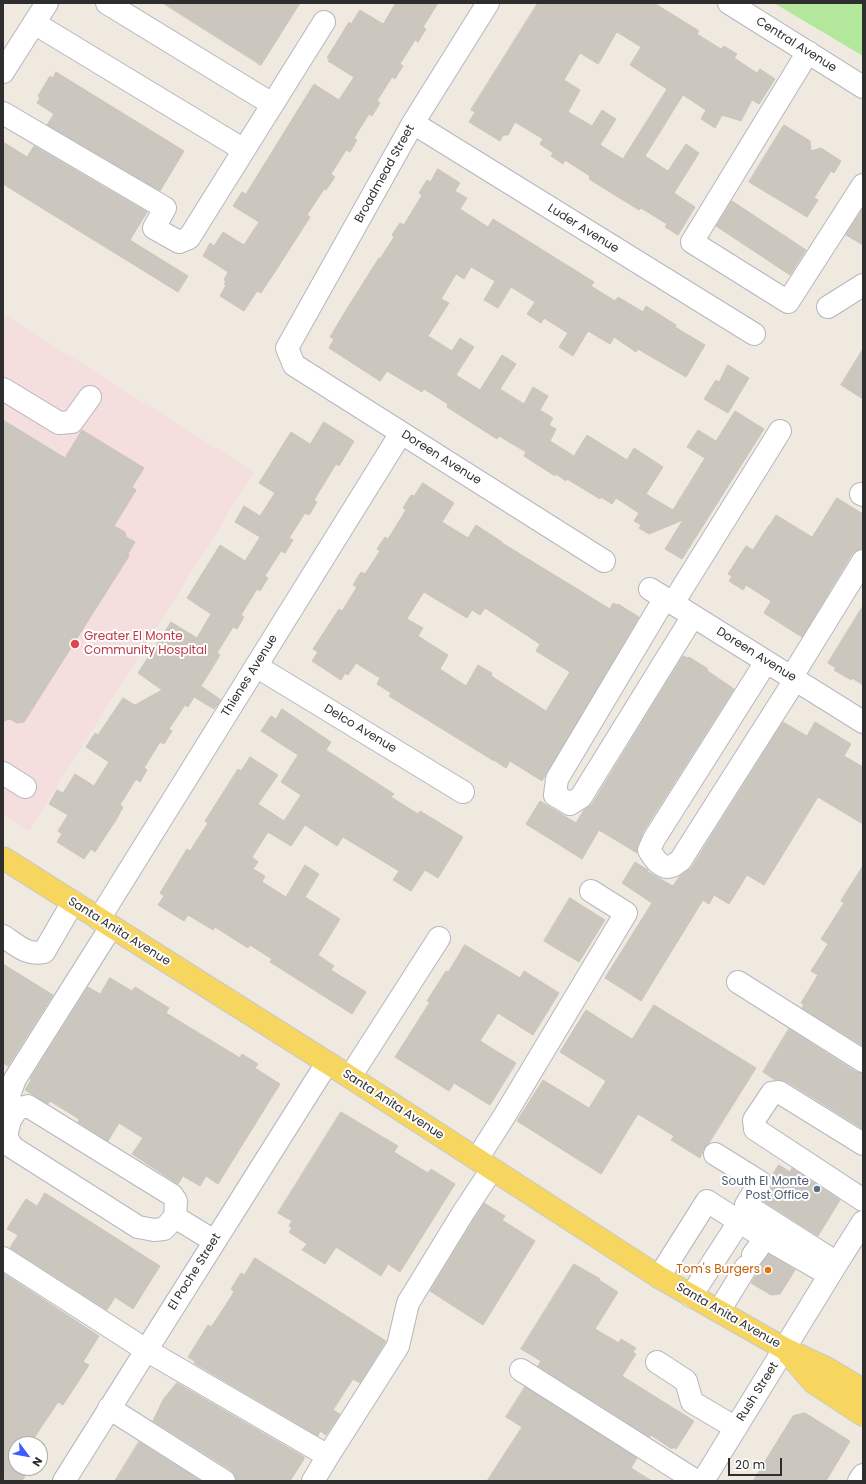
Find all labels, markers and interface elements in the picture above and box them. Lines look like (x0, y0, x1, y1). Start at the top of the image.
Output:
street label: Central Avenue (753, 14, 839, 76)
street label: Broadmead Street (352, 122, 418, 226)
street label: Luder Avenue (545, 201, 621, 257)
street label: Doreen Avenue (398, 428, 484, 488)
street label: Doreen Avenue (713, 625, 799, 685)
place label: Greater El Monte Community Hospital (84, 630, 207, 658)
street label: Thienes Avenue (219, 632, 281, 720)
marker: Greater El Monte Community Hospital (69, 638, 81, 650)
street label: Delco Avenue (321, 702, 399, 756)
street label: Santa Anita Avenue (65, 895, 173, 969)
street label: Santa Anita Avenue (340, 1067, 446, 1143)
place label: South El Monte Post Office (722, 1175, 809, 1203)
marker: South El Monte Post Office (812, 1184, 822, 1194)
street label: El Poche Street (166, 1231, 224, 1313)
place label: Tom's Burgers (676, 1263, 760, 1277)
marker: Tom's Burgers (763, 1265, 773, 1275)
street label: Santa Anita Avenue (673, 1280, 783, 1352)
street label: Rush Street (734, 1360, 782, 1424)
north arrow (8, 1436, 48, 1476)
scale bar (730, 1450, 784, 1476)
text: N (28, 1454, 46, 1470)
text: 20 m (735, 1456, 765, 1473)

